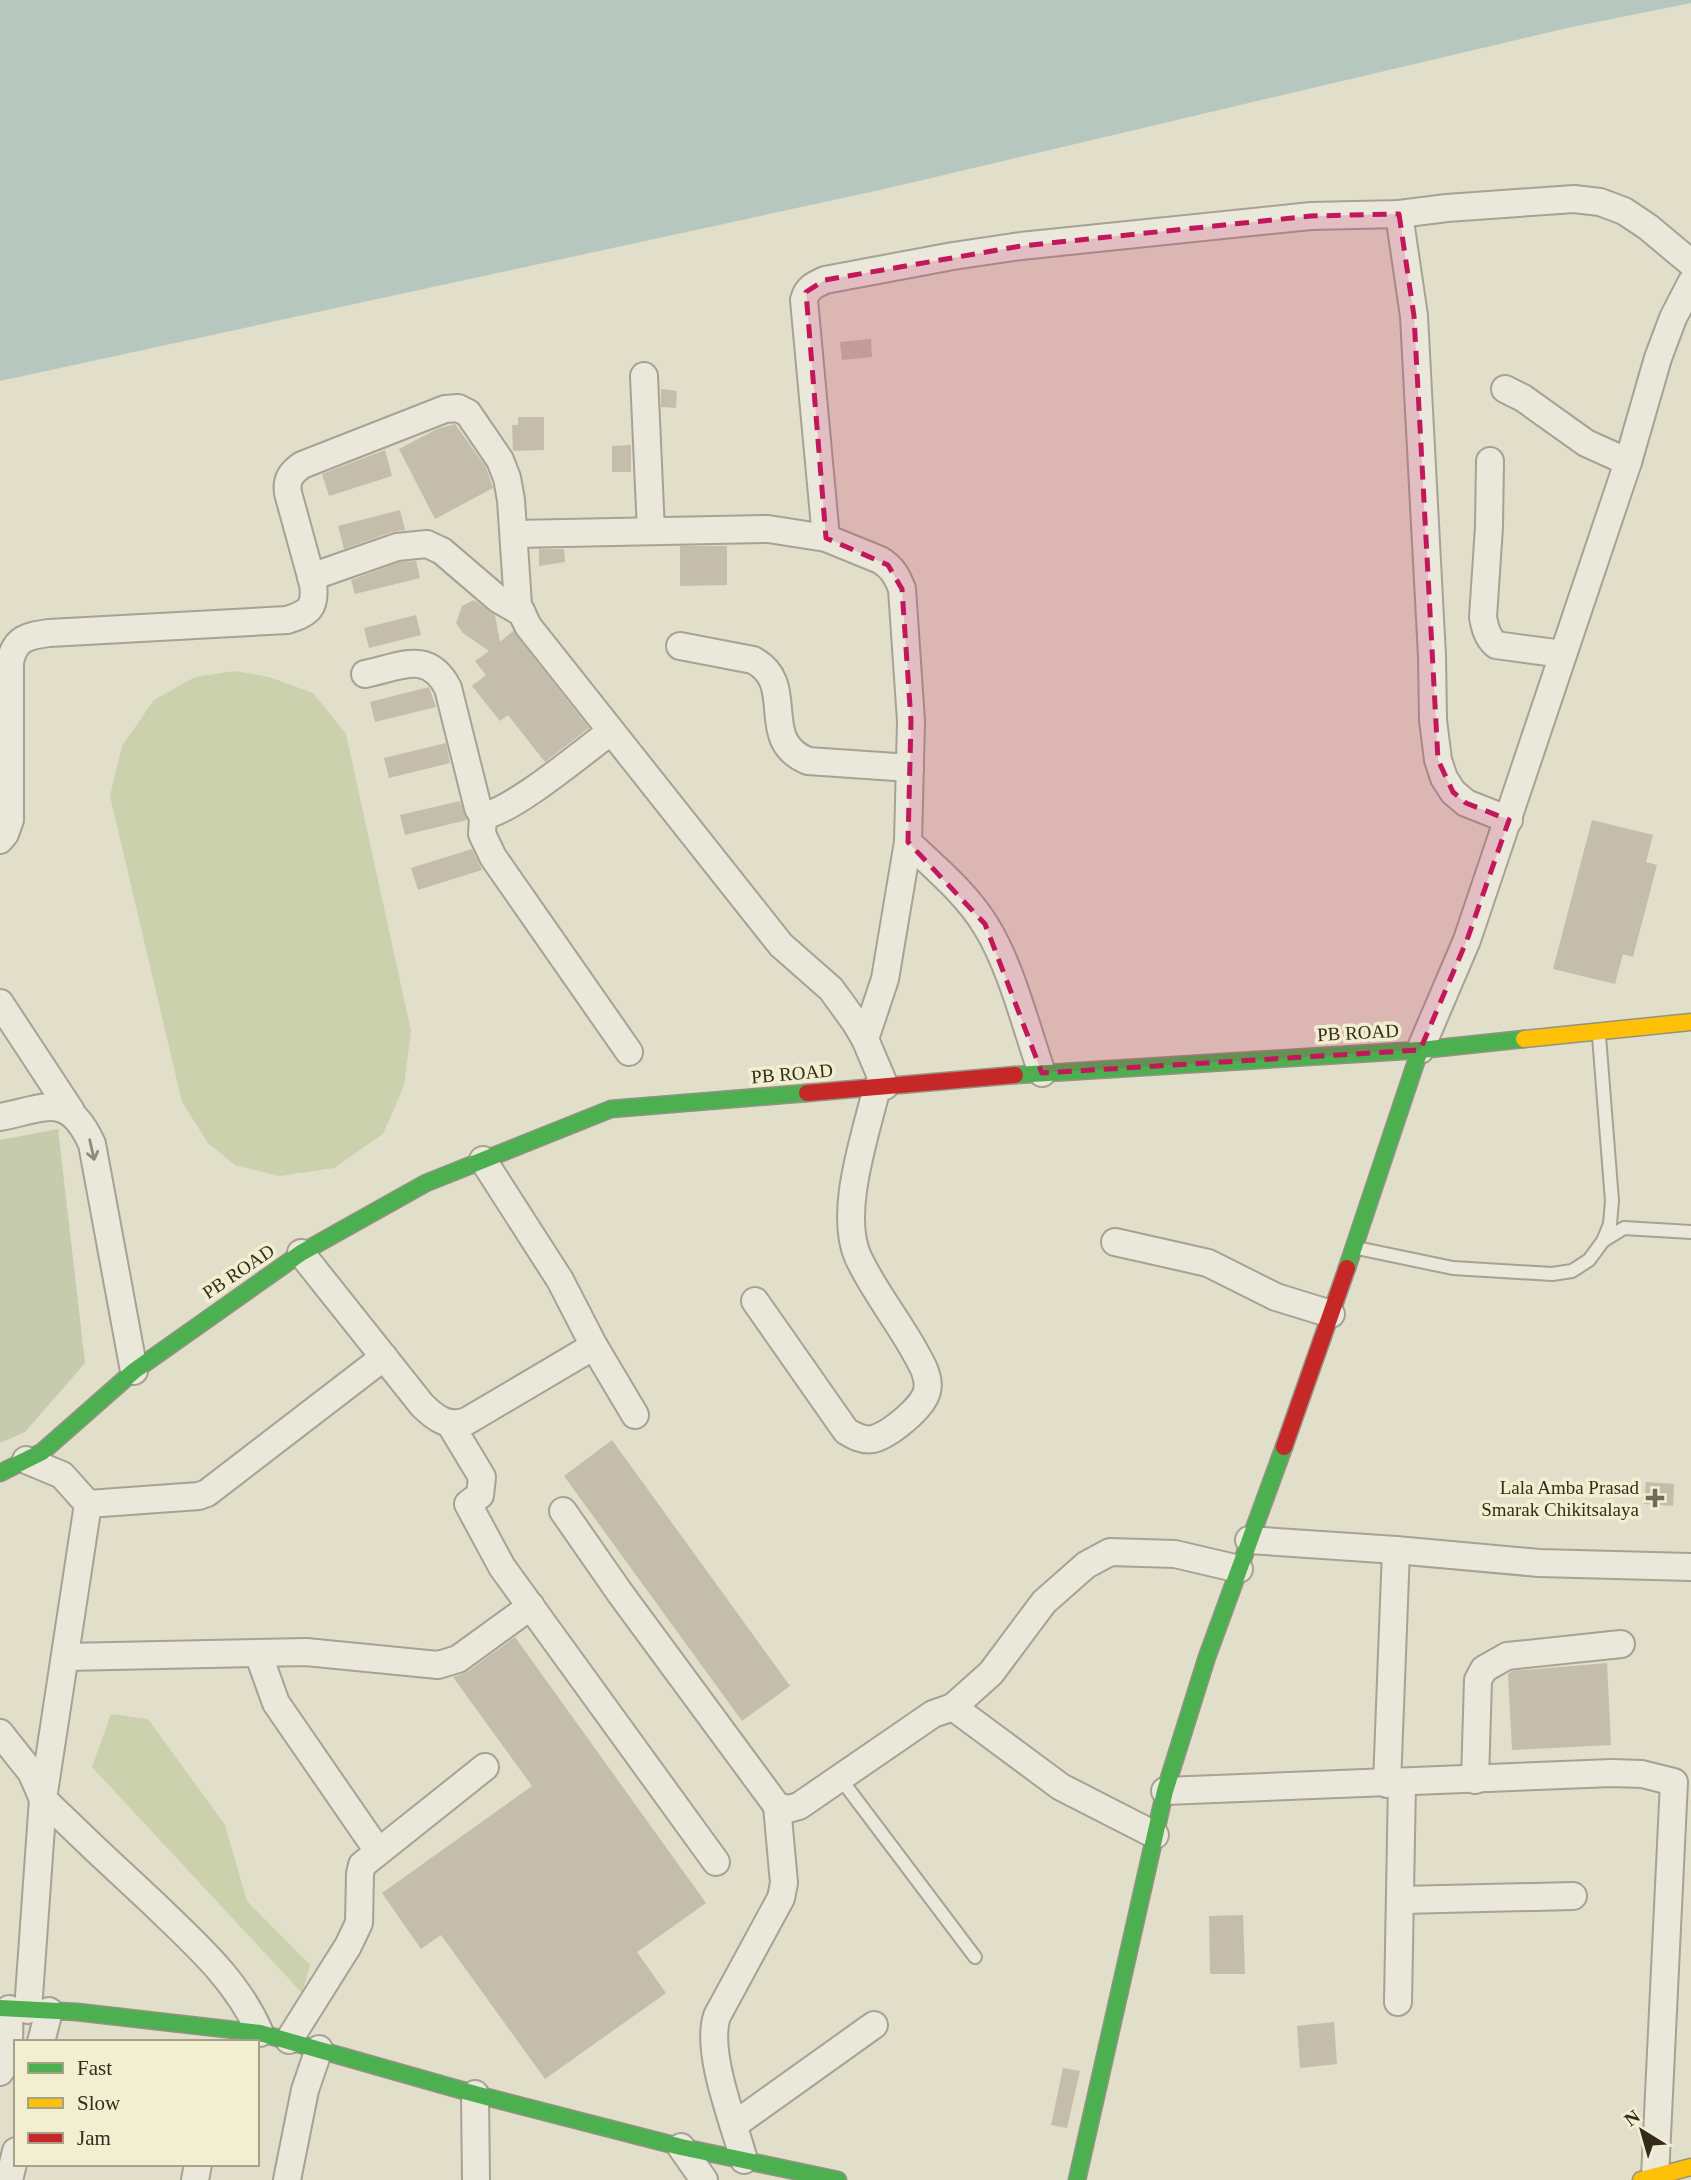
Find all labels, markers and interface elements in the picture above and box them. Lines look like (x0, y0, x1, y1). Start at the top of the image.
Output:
street label: PB ROAD (1317, 1020, 1399, 1045)
street label: PB ROAD (750, 1059, 834, 1088)
one-way arrow (86, 1138, 99, 1160)
street label: PB ROAD (198, 1240, 278, 1303)
place label: Lala Amba Prasad Smarak Chikitsalaya (1481, 1477, 1640, 1520)
marker: Lala Amba Prasad Smarak Chikitsalaya (1645, 1488, 1665, 1508)
legend (14, 2040, 259, 2166)
text: Fast (77, 2056, 112, 2080)
text: Slow (77, 2091, 121, 2115)
north arrow (1607, 2096, 1677, 2166)
text: N (1620, 2105, 1644, 2130)
text: Jam (77, 2126, 111, 2150)

